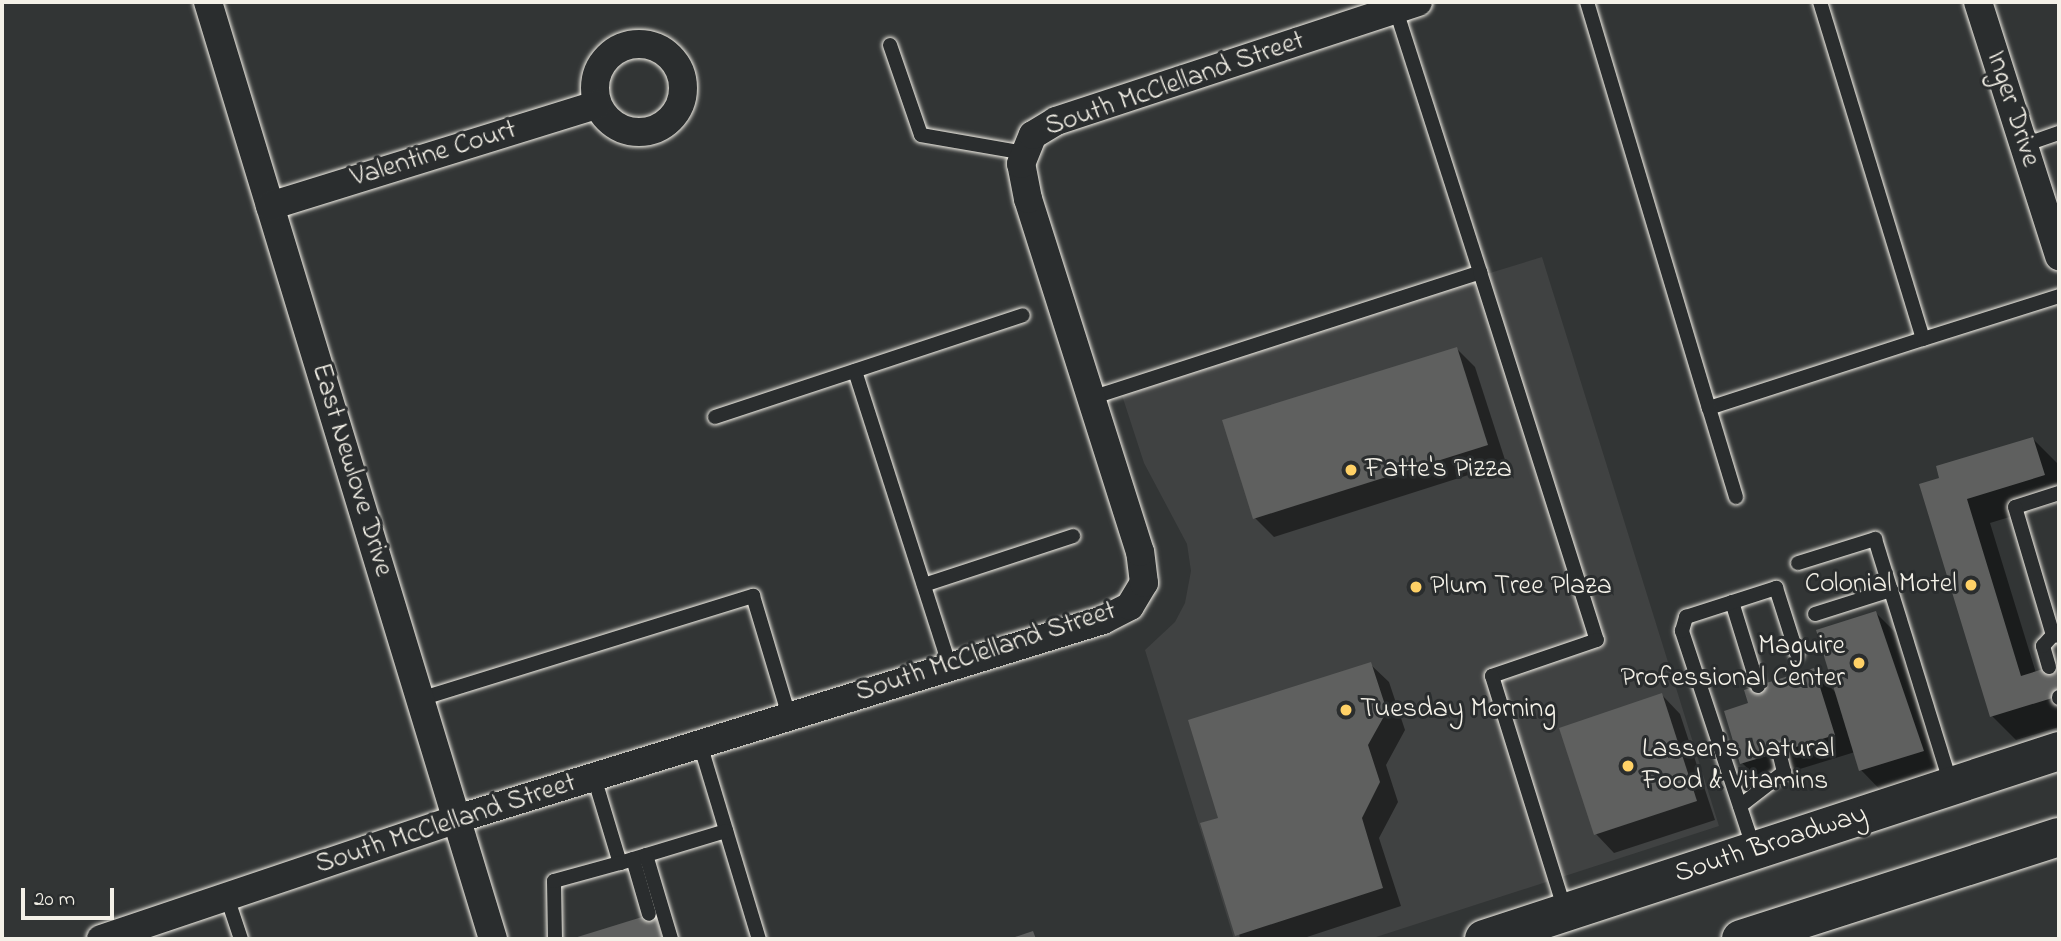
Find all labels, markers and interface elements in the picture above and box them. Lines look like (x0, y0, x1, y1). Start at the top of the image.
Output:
street label: South McClelland Street (1041, 25, 1309, 145)
street label: Inger Drive (1978, 47, 2046, 171)
street label: Valentine Court (347, 114, 521, 196)
street label: East Newlove Drive (303, 359, 399, 581)
place label: Fatte's Pizza (1365, 453, 1512, 487)
marker: Fatte's Pizza (1343, 462, 1359, 478)
place label: Colonial Motel (1805, 568, 1957, 602)
place label: Plum Tree Plaza (1430, 570, 1612, 604)
marker: Colonial Motel (1963, 577, 1979, 593)
marker: Plum Tree Plaza (1408, 579, 1424, 595)
street label: South McClelland Street (852, 595, 1120, 711)
place label: Maguire Professional Center (1621, 630, 1845, 696)
marker: Maguire Professional Center (1851, 655, 1867, 671)
place label: Tuesday Morning (1360, 693, 1556, 727)
marker: Tuesday Morning (1338, 702, 1354, 718)
place label: Lassen's Natural Food & Vitamins (1642, 733, 1834, 799)
marker: Lassen's Natural Food & Vitamins (1620, 758, 1636, 774)
street label: South McClelland Street (312, 767, 580, 883)
street label: South Broadway (1671, 798, 1871, 892)
scale bar (24, 874, 117, 918)
text: 20 m (34, 885, 75, 915)

